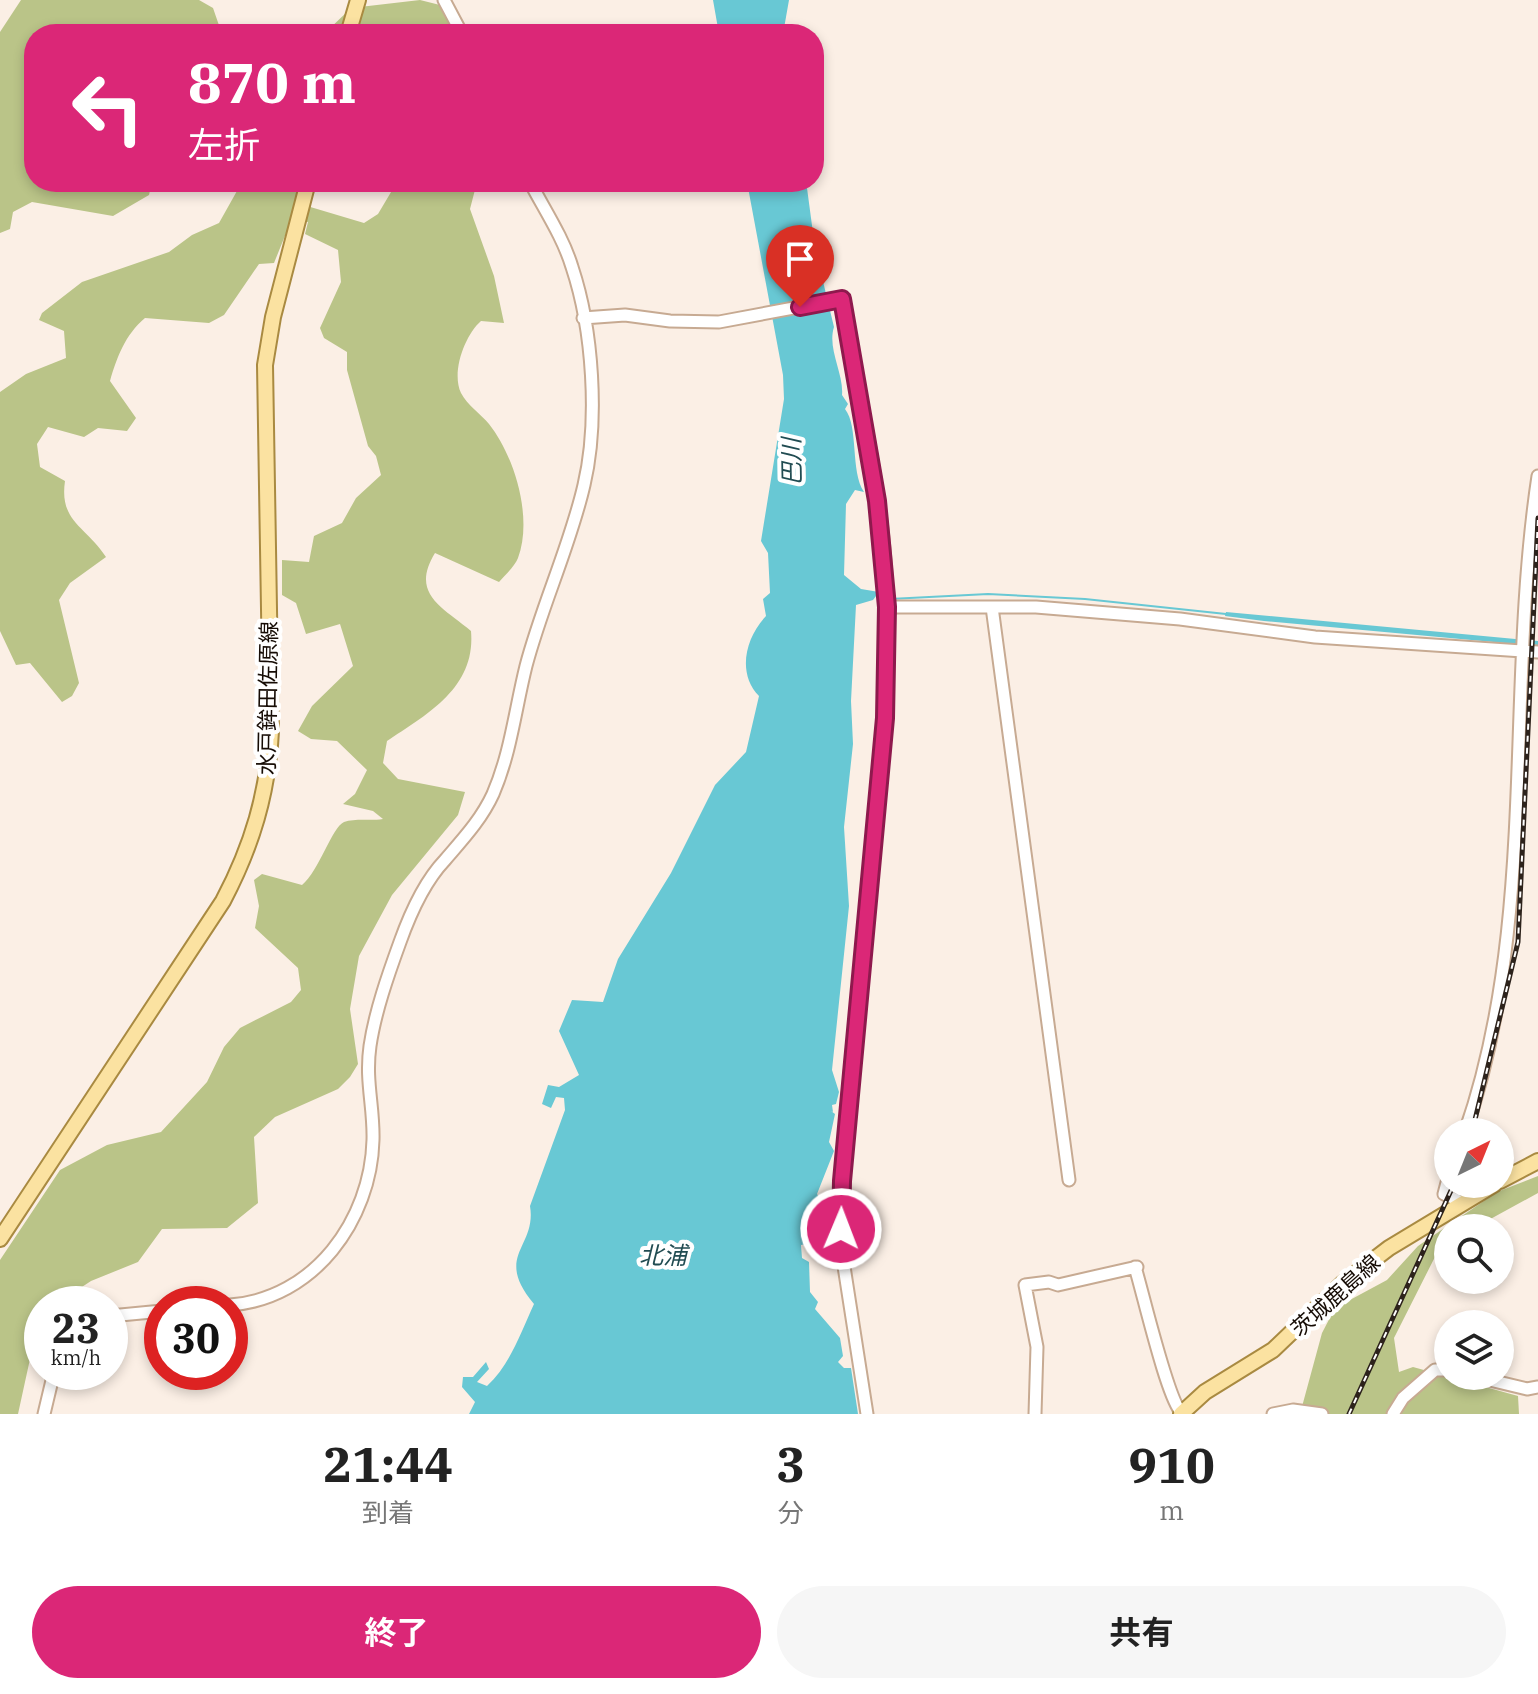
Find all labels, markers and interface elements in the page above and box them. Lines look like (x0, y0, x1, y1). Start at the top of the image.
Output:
text: 870 m (188, 46, 356, 118)
icon: left (56, 56, 160, 160)
text: 左折 (188, 121, 260, 168)
pin (766, 225, 834, 307)
icon: arrive (778, 237, 822, 281)
water label: 巴川 (775, 435, 807, 486)
street label: 水戸鉾田佐原線 (251, 621, 283, 775)
north arrow (1434, 1118, 1514, 1198)
map controls (1434, 1118, 1514, 1390)
position arrow (799, 1187, 883, 1271)
button: search (1434, 1214, 1514, 1294)
water label: 北浦 (639, 1239, 691, 1271)
street label: 茨城鹿島線 (1284, 1247, 1386, 1343)
speed limit sign: 30 (144, 1286, 248, 1390)
text: 23 (52, 1302, 100, 1354)
button: layers (1434, 1310, 1514, 1390)
text: km/h (51, 1344, 101, 1371)
text: 21:44 (323, 1433, 453, 1495)
text: 3 (776, 1433, 805, 1495)
text: 910 (1128, 1434, 1215, 1496)
text: m (1159, 1493, 1184, 1527)
text: 到着 (362, 1495, 414, 1529)
text: 分 (778, 1495, 804, 1529)
button: 終了 (32, 1586, 761, 1678)
button: 共有 (777, 1586, 1506, 1678)

